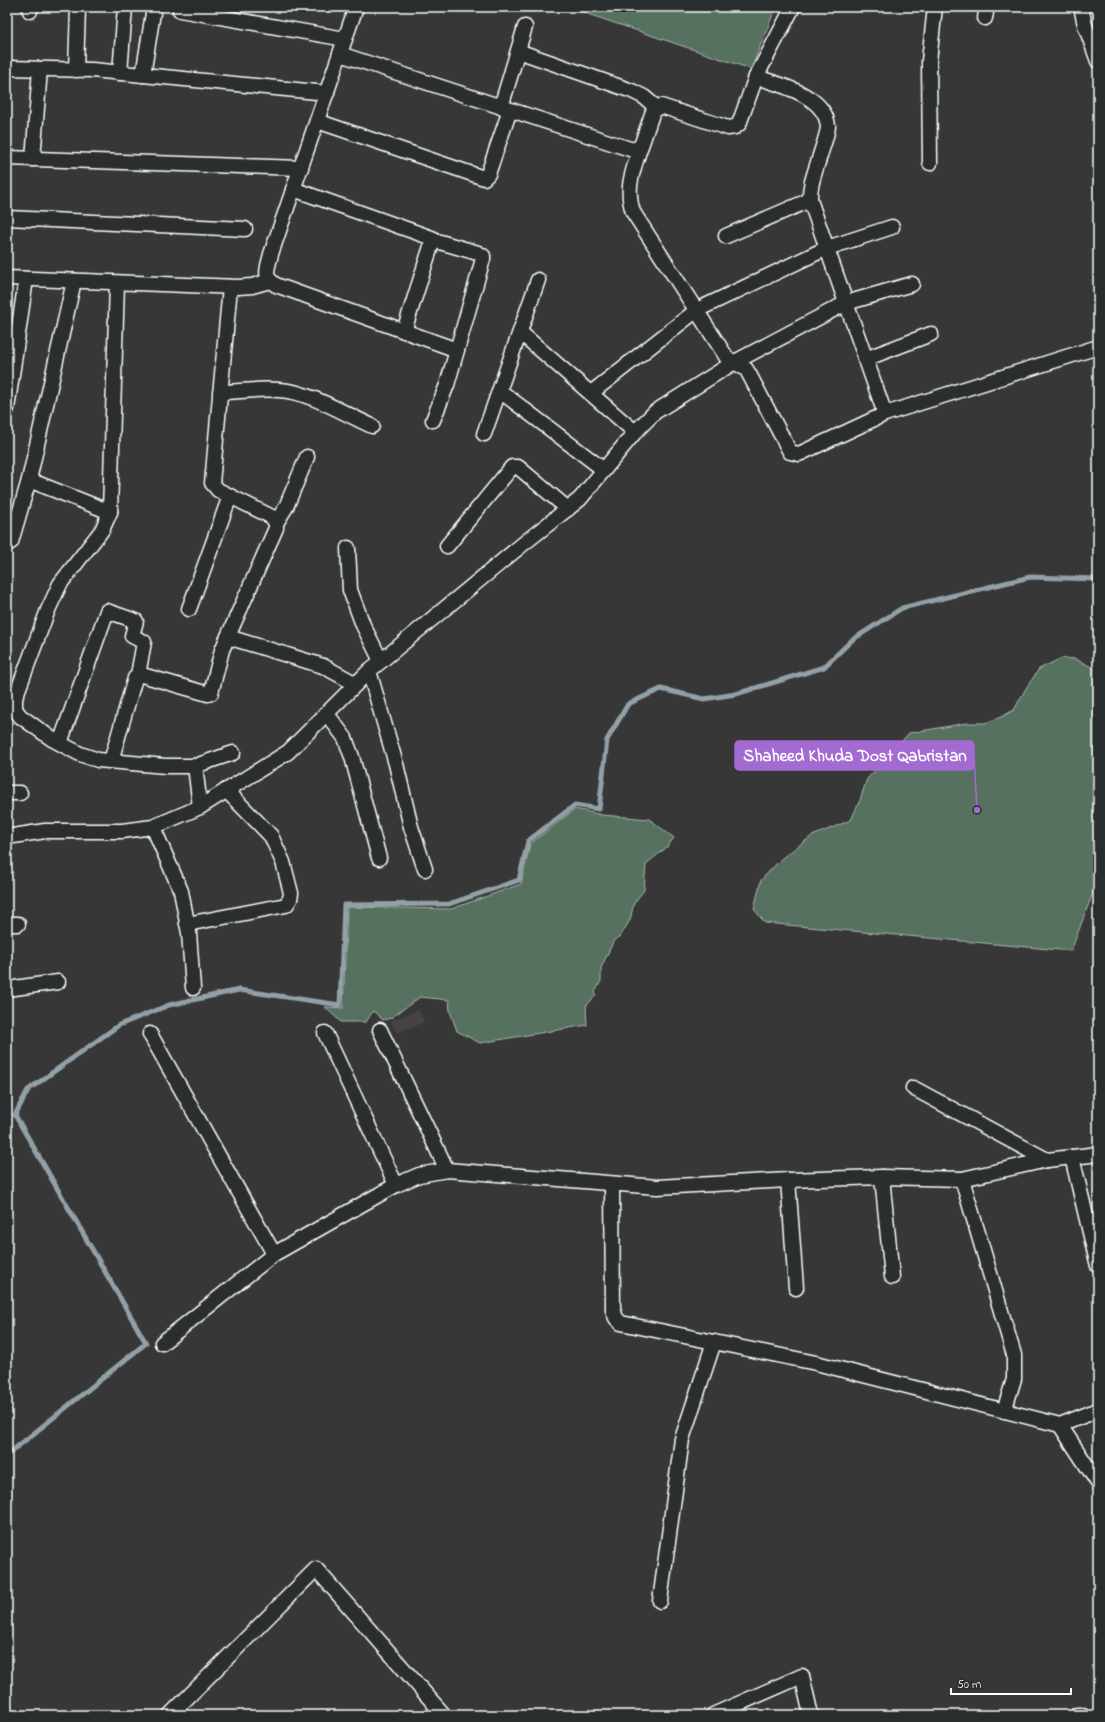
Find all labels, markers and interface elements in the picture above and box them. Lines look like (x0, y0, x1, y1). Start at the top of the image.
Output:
callout: Shaheed Khuda Dost Qabristan (735, 741, 974, 770)
text: Shaheed Khuda Dost Qabristan (743, 744, 967, 769)
scale bar (951, 1670, 1071, 1696)
text: 50 m (957, 1676, 981, 1694)

